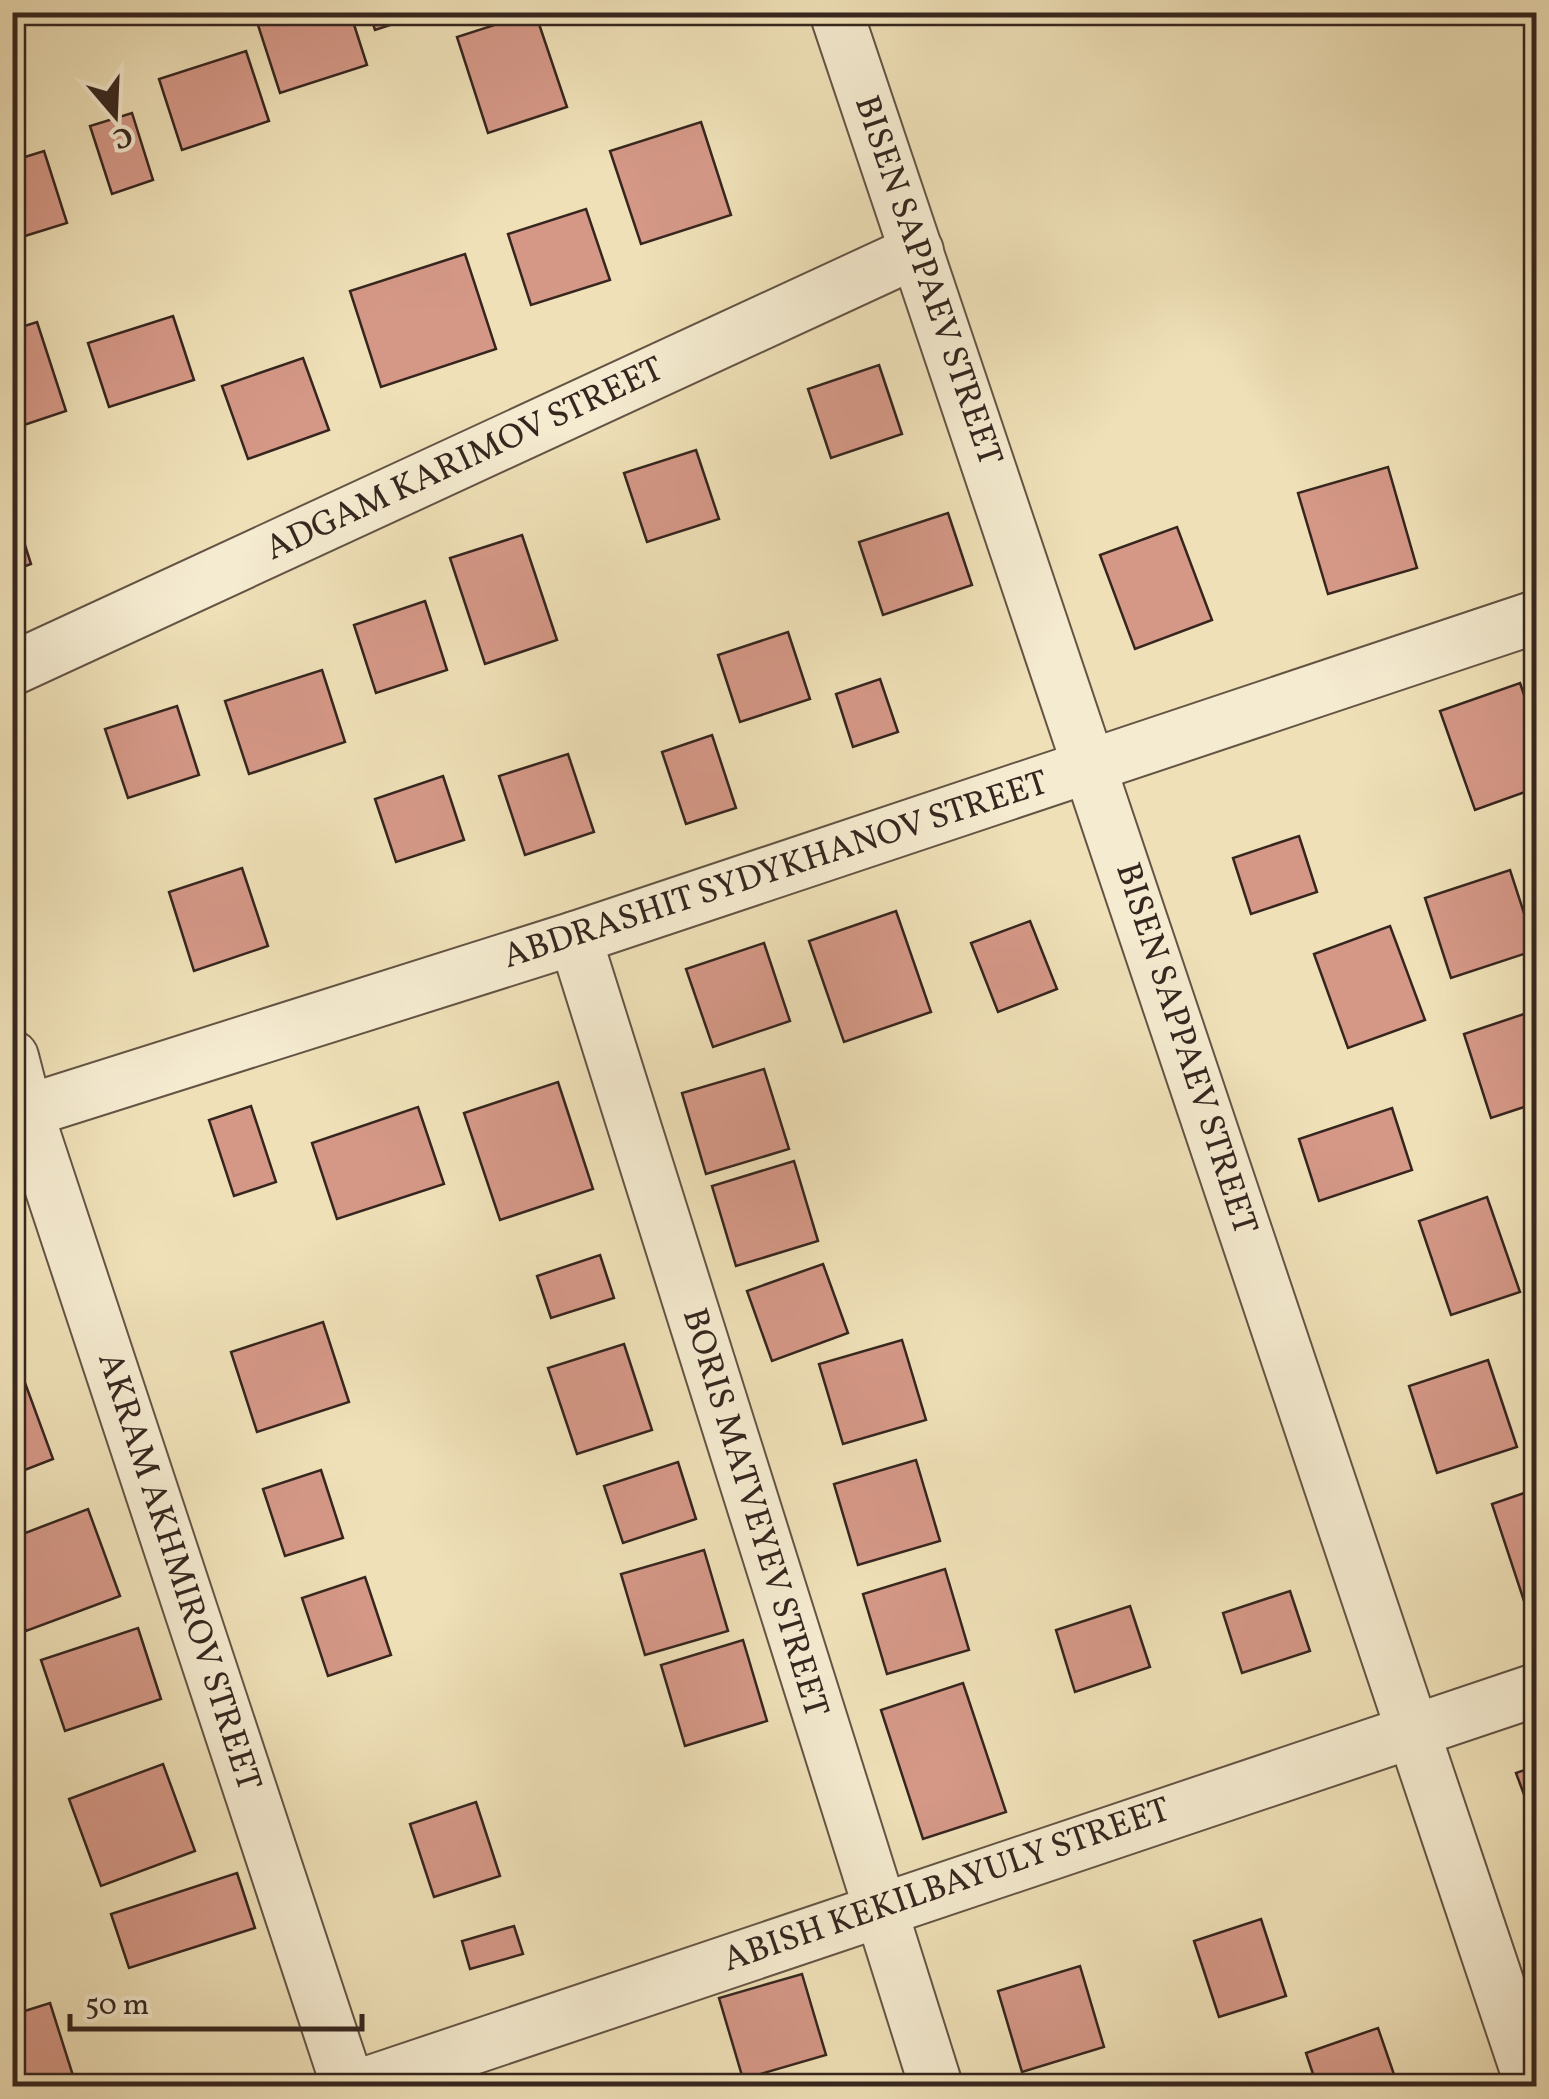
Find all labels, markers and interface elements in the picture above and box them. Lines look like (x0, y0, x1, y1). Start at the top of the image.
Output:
north arrow (65, 65, 165, 165)
street label: BISEN SAPPAEV STREET (841, 89, 1013, 473)
text: С (107, 115, 137, 158)
street label: ADGAM KARIMOV STREET (258, 346, 672, 574)
street label: ABDRASHIT SYDYKHANOV STREET (497, 760, 1055, 982)
street label: BISEN SAPPAEV STREET (1102, 857, 1268, 1241)
street label: BORIS MATVEYEV STREET (669, 1303, 839, 1723)
street label: AKRAM AKHMIROV STREET (84, 1347, 272, 1797)
street label: ABISH KEKILBAYULY STREET (717, 1787, 1177, 1985)
scale bar (70, 1969, 362, 2031)
text: 50 m (85, 1985, 149, 2027)

